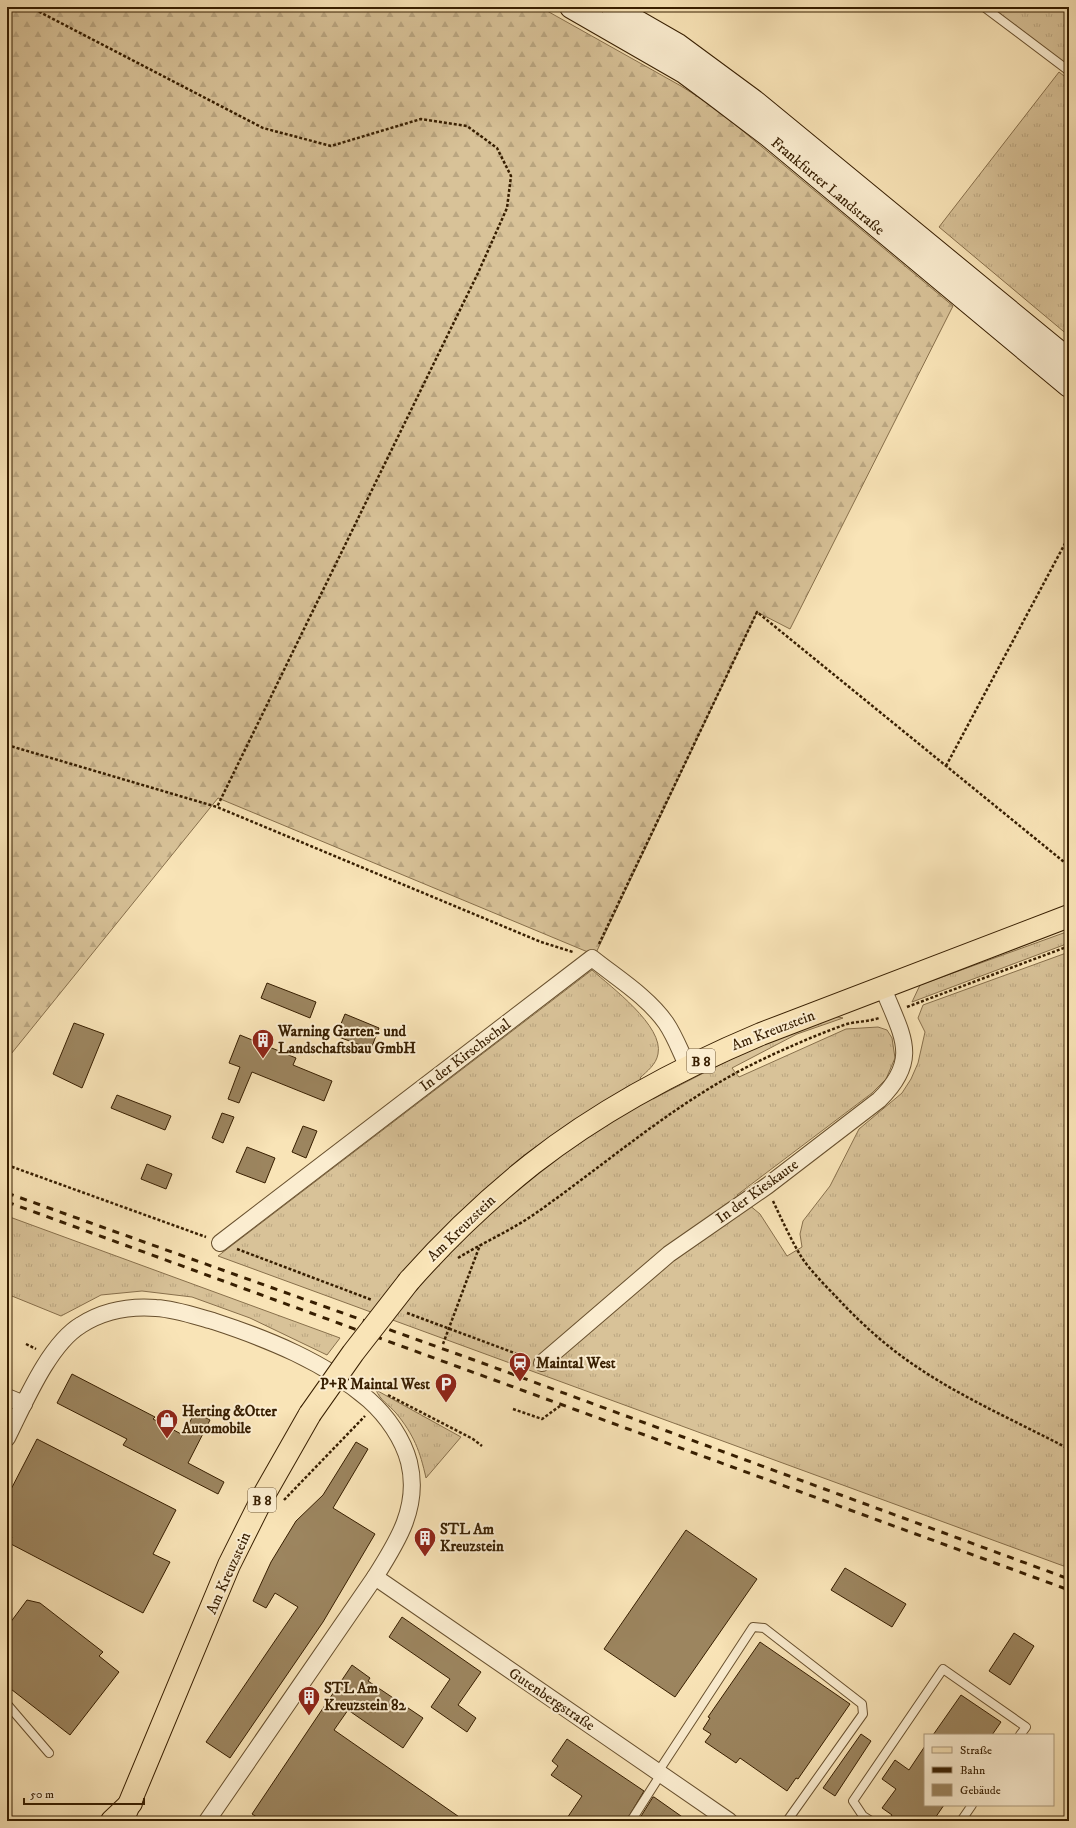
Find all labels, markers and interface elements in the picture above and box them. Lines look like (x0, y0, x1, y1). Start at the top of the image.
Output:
street label: Frankfurter Landstraße (767, 133, 888, 239)
street label: Am Kreuzstein (729, 1006, 818, 1055)
street label: In der Kirschschal (416, 1015, 515, 1096)
place label: Warning Garten- und Landschaftsbau GmbH (277, 1022, 416, 1058)
building icon: Warning Garten- und Landschaftsbau GmbH (250, 1027, 276, 1060)
road number: B 8 (687, 1049, 715, 1073)
street label: In der Kieskaute (712, 1155, 802, 1228)
street label: Am Kreuzstein (423, 1191, 500, 1266)
station icon: Maintal West (507, 1350, 533, 1383)
place label: Maintal West (536, 1354, 616, 1373)
parking icon: P+R Maintal West (433, 1371, 459, 1404)
place label: P+R Maintal West (320, 1375, 430, 1394)
place label: Herting &Otter Automobile (181, 1402, 277, 1438)
shop icon: Herting &Otter Automobile (154, 1407, 180, 1440)
road number: B 8 (248, 1488, 276, 1512)
place label: STL Am Kreuzstein (440, 1520, 504, 1556)
building icon: STL Am Kreuzstein (412, 1525, 438, 1558)
street label: Am Kreuzstein (202, 1529, 255, 1617)
street label: Gutenbergstraße (505, 1664, 598, 1735)
place label: STL Am Kreuzstein 82 (324, 1679, 407, 1715)
building icon: STL Am Kreuzstein 82 (296, 1684, 322, 1717)
legend (924, 1734, 1054, 1806)
text: Straße (960, 1743, 992, 1758)
text: Bahn (960, 1763, 986, 1778)
scale bar (24, 1780, 144, 1806)
text: Gebäude (960, 1783, 1001, 1798)
text: 50 m (30, 1787, 54, 1802)

